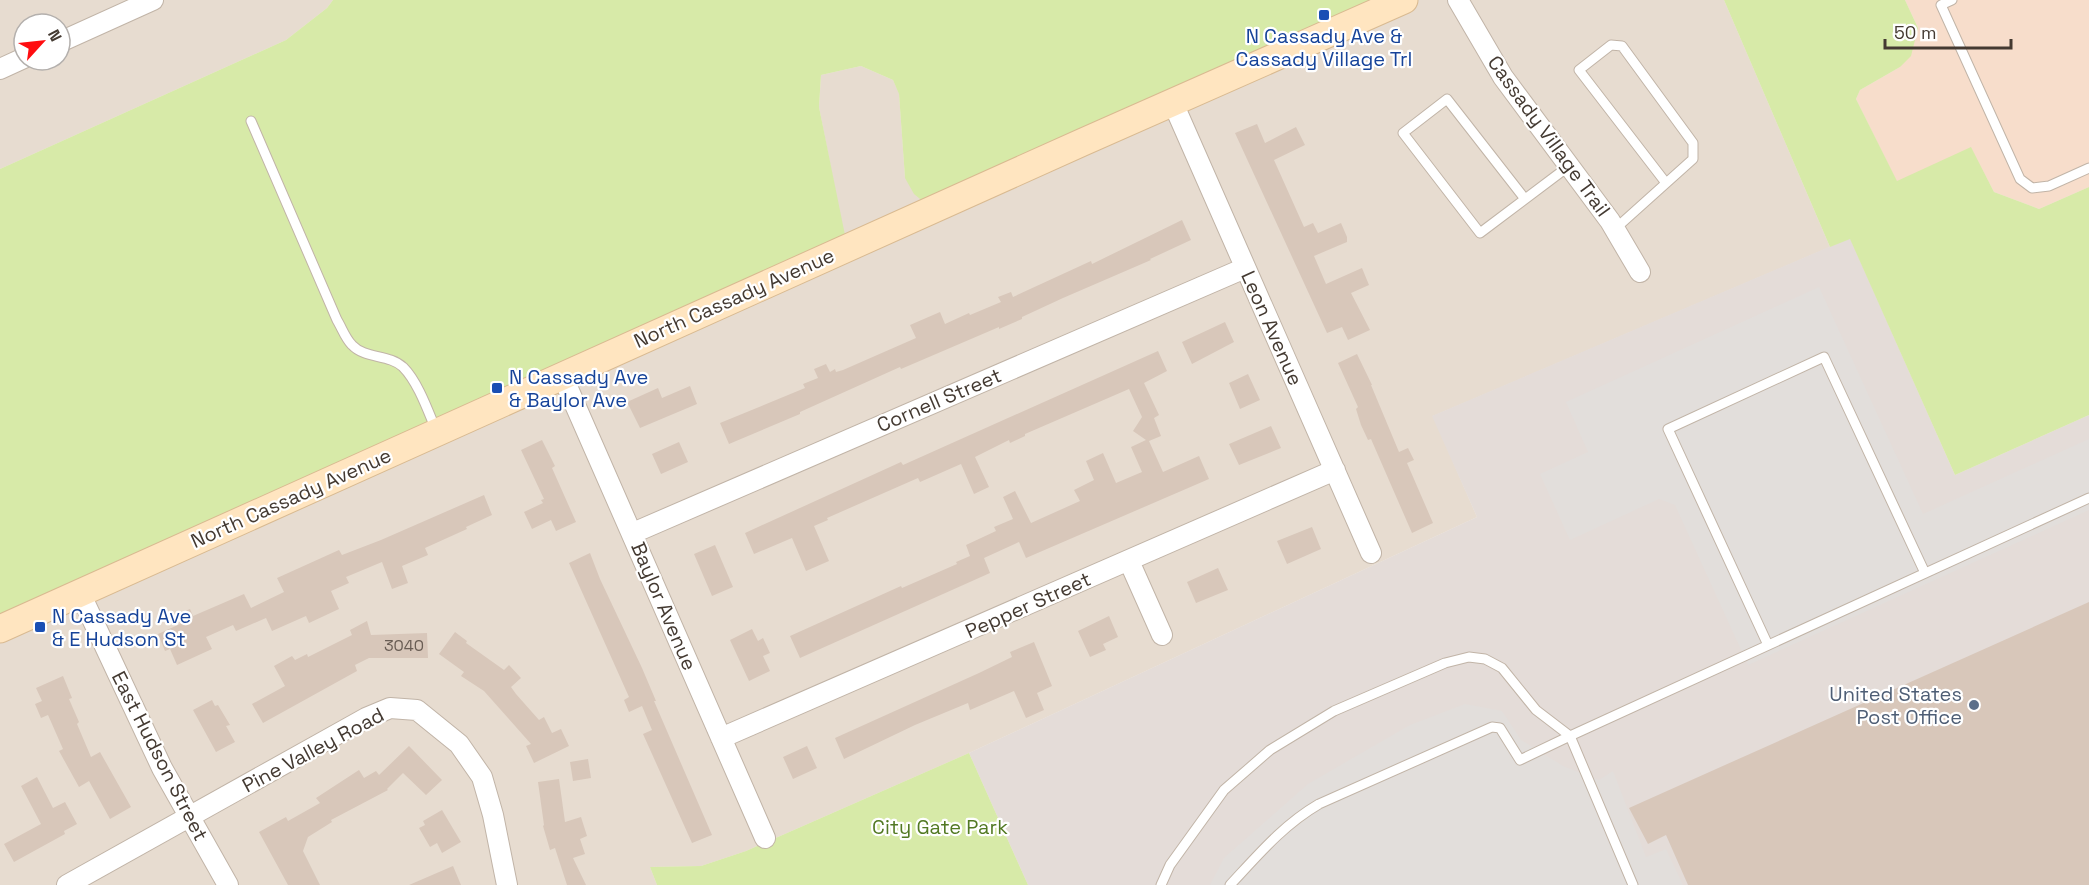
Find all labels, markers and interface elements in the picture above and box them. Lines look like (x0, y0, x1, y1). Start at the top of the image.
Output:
marker: N Cassady Ave & Cassady Village Trl (1317, 8, 1331, 22)
north arrow (12, 12, 72, 72)
scale bar (1885, 12, 2011, 50)
text: 50 m (1894, 21, 1936, 44)
place label: N Cassady Ave & Cassady Village Trl (1236, 23, 1412, 72)
text: N (43, 26, 67, 45)
street label: Cassady Village Trail (1482, 50, 1616, 222)
street label: North Cassady Avenue (630, 242, 838, 354)
street label: Leon Avenue (1235, 267, 1309, 389)
street label: Cornell Street (873, 362, 1005, 438)
place label: N Cassady Ave & Baylor Ave (509, 364, 648, 413)
marker: N Cassady Ave & Baylor Ave (490, 381, 504, 395)
street label: North Cassady Avenue (187, 442, 395, 554)
street label: Baylor Avenue (625, 538, 703, 674)
street label: Pepper Street (961, 566, 1095, 644)
place label: N Cassady Ave & E Hudson St (52, 603, 191, 652)
marker: N Cassady Ave & E Hudson St (33, 620, 47, 634)
house number: 3040 (384, 635, 424, 656)
street label: East Hudson Street (106, 667, 214, 845)
place label: United States Post Office (1829, 681, 1962, 730)
marker: United States Post Office (1967, 698, 1981, 712)
street label: Pine Valley Road (238, 702, 388, 798)
park label: City Gate Park (872, 814, 1008, 840)

